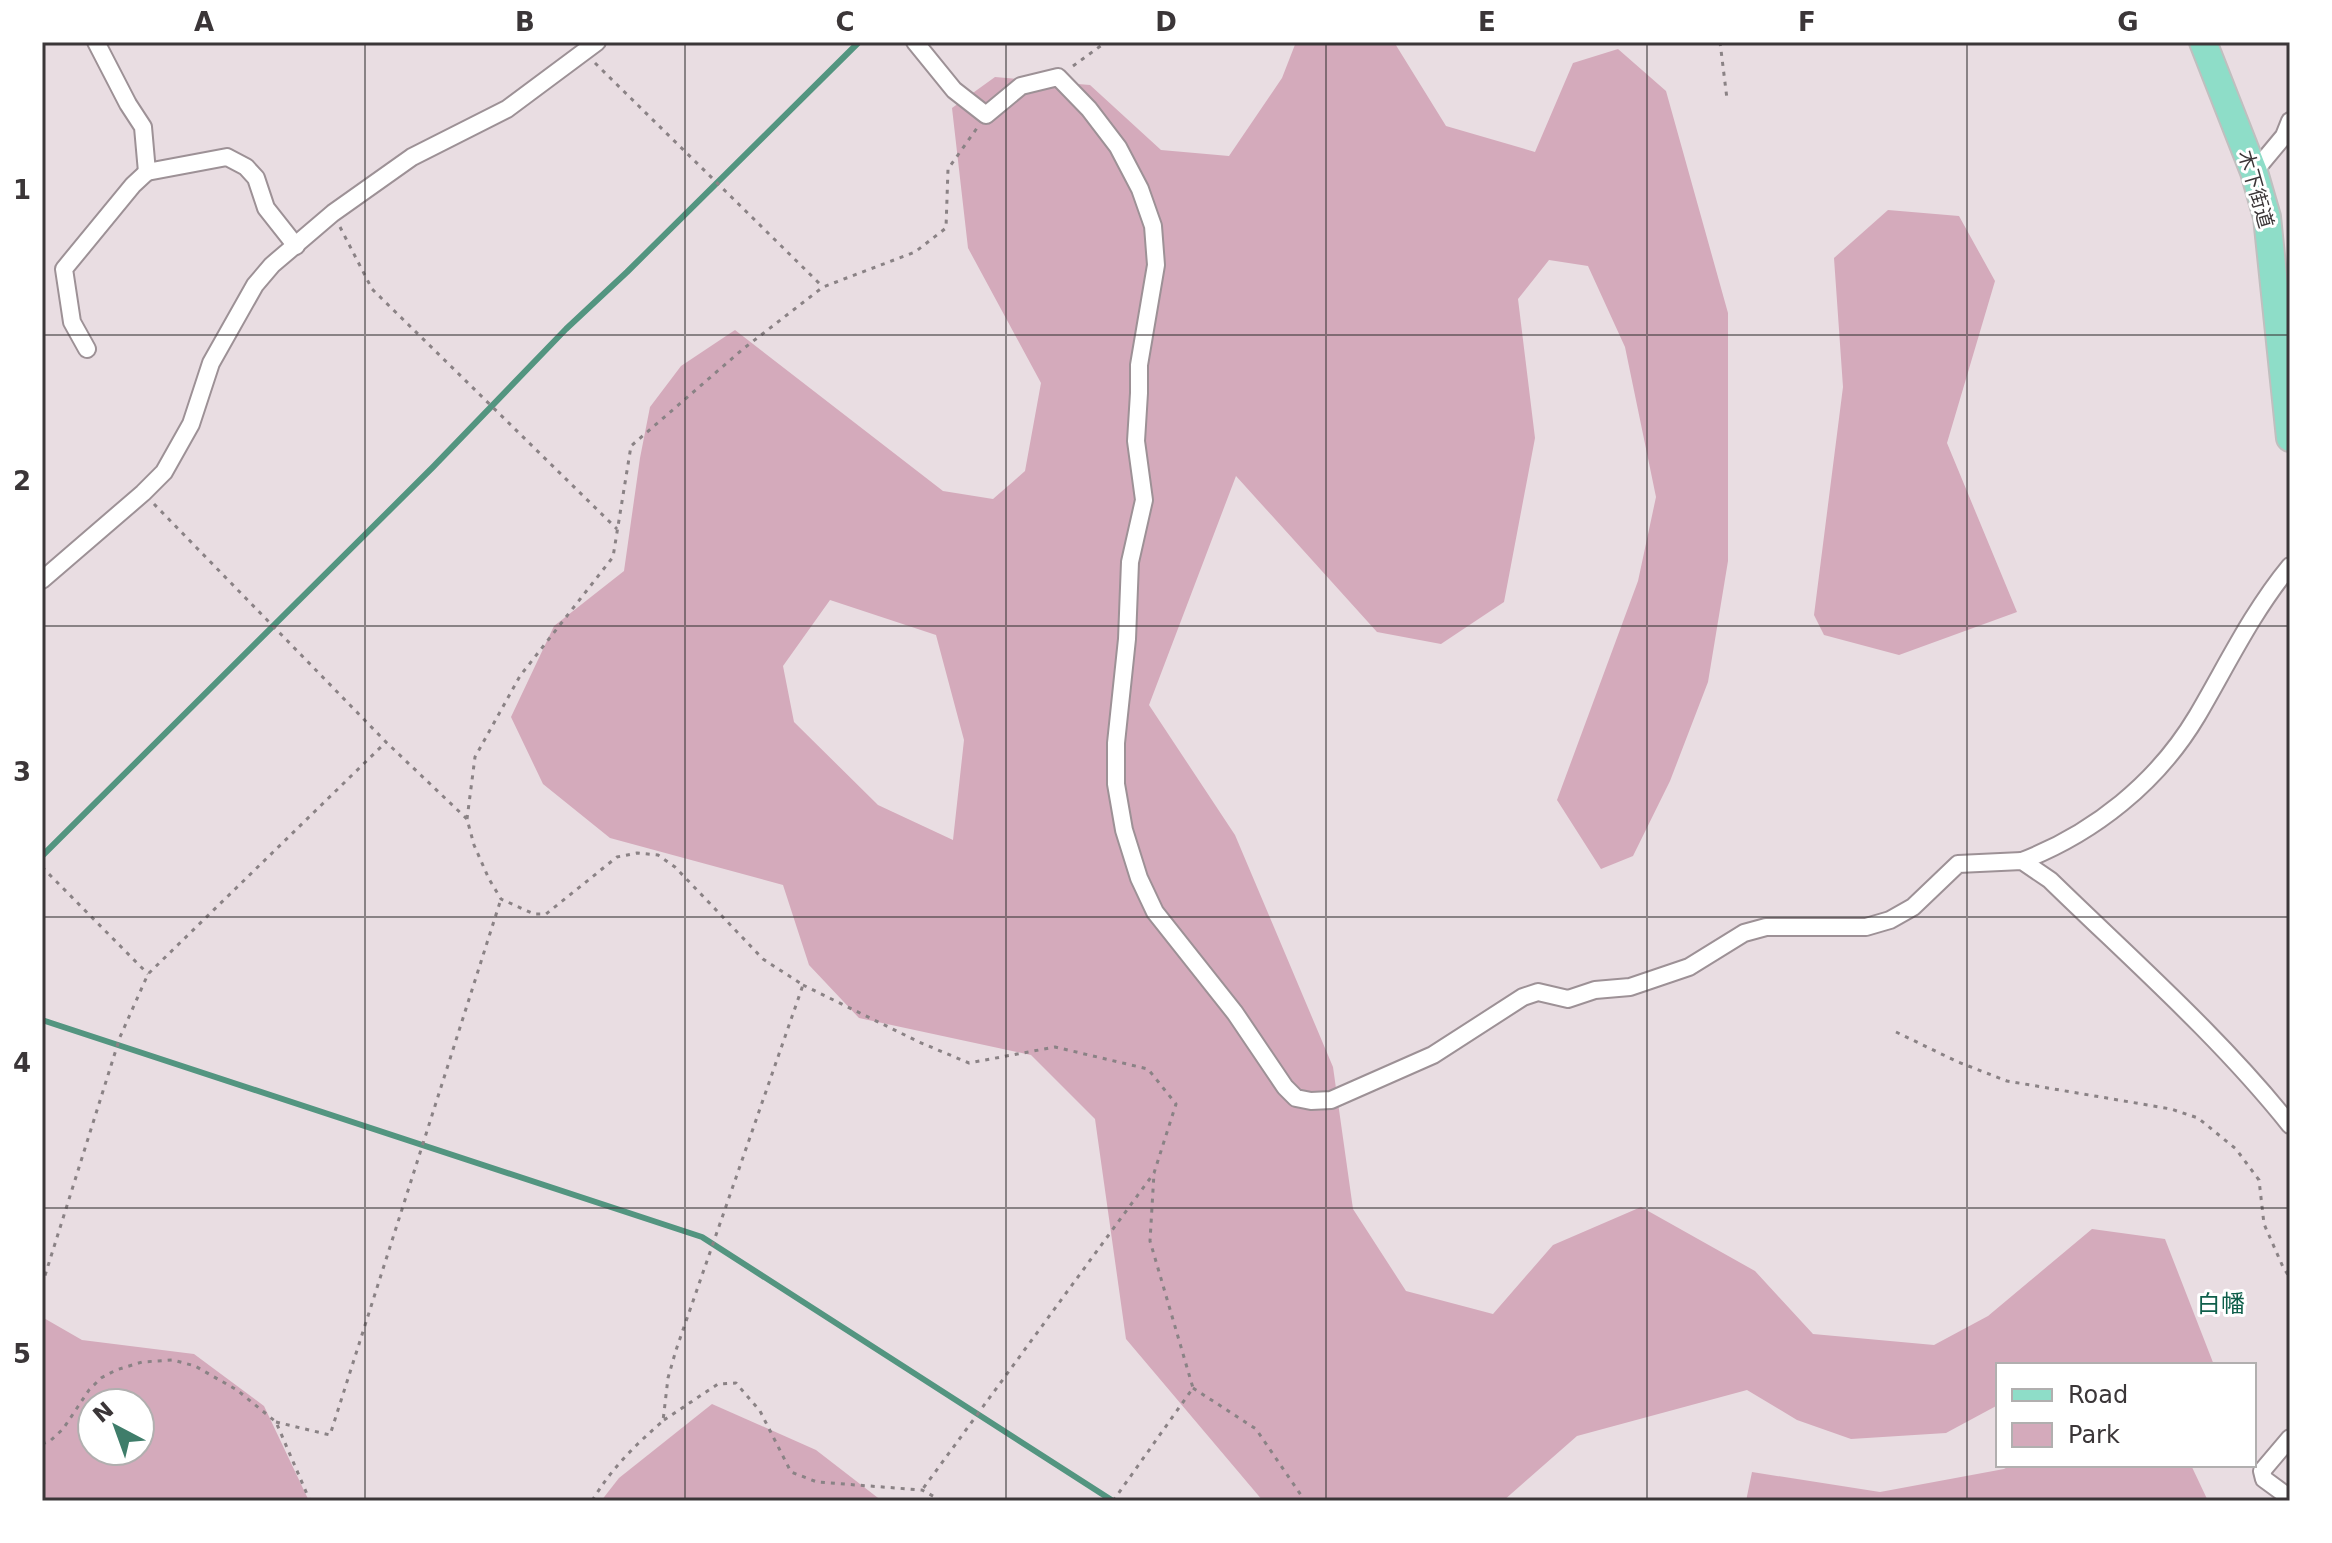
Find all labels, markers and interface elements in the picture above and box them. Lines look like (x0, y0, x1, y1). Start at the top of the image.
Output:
text: A (194, 7, 214, 37)
text: B (515, 7, 535, 37)
text: C (835, 7, 855, 37)
text: D (1155, 7, 1177, 37)
text: E (1478, 7, 1496, 37)
text: F (1798, 7, 1816, 37)
text: G (2117, 7, 2139, 37)
street label: 木下街道 (2233, 147, 2279, 231)
text: 1 (13, 175, 31, 205)
text: 2 (13, 466, 31, 496)
text: 3 (13, 757, 31, 787)
text: 4 (13, 1048, 31, 1078)
district label: 白幡 (2197, 1290, 2245, 1318)
text: 5 (13, 1339, 31, 1369)
legend (1996, 1363, 2256, 1467)
text: Road (2068, 1381, 2128, 1409)
north arrow (76, 1387, 156, 1467)
text: N (88, 1397, 118, 1428)
text: Park (2068, 1421, 2120, 1449)

